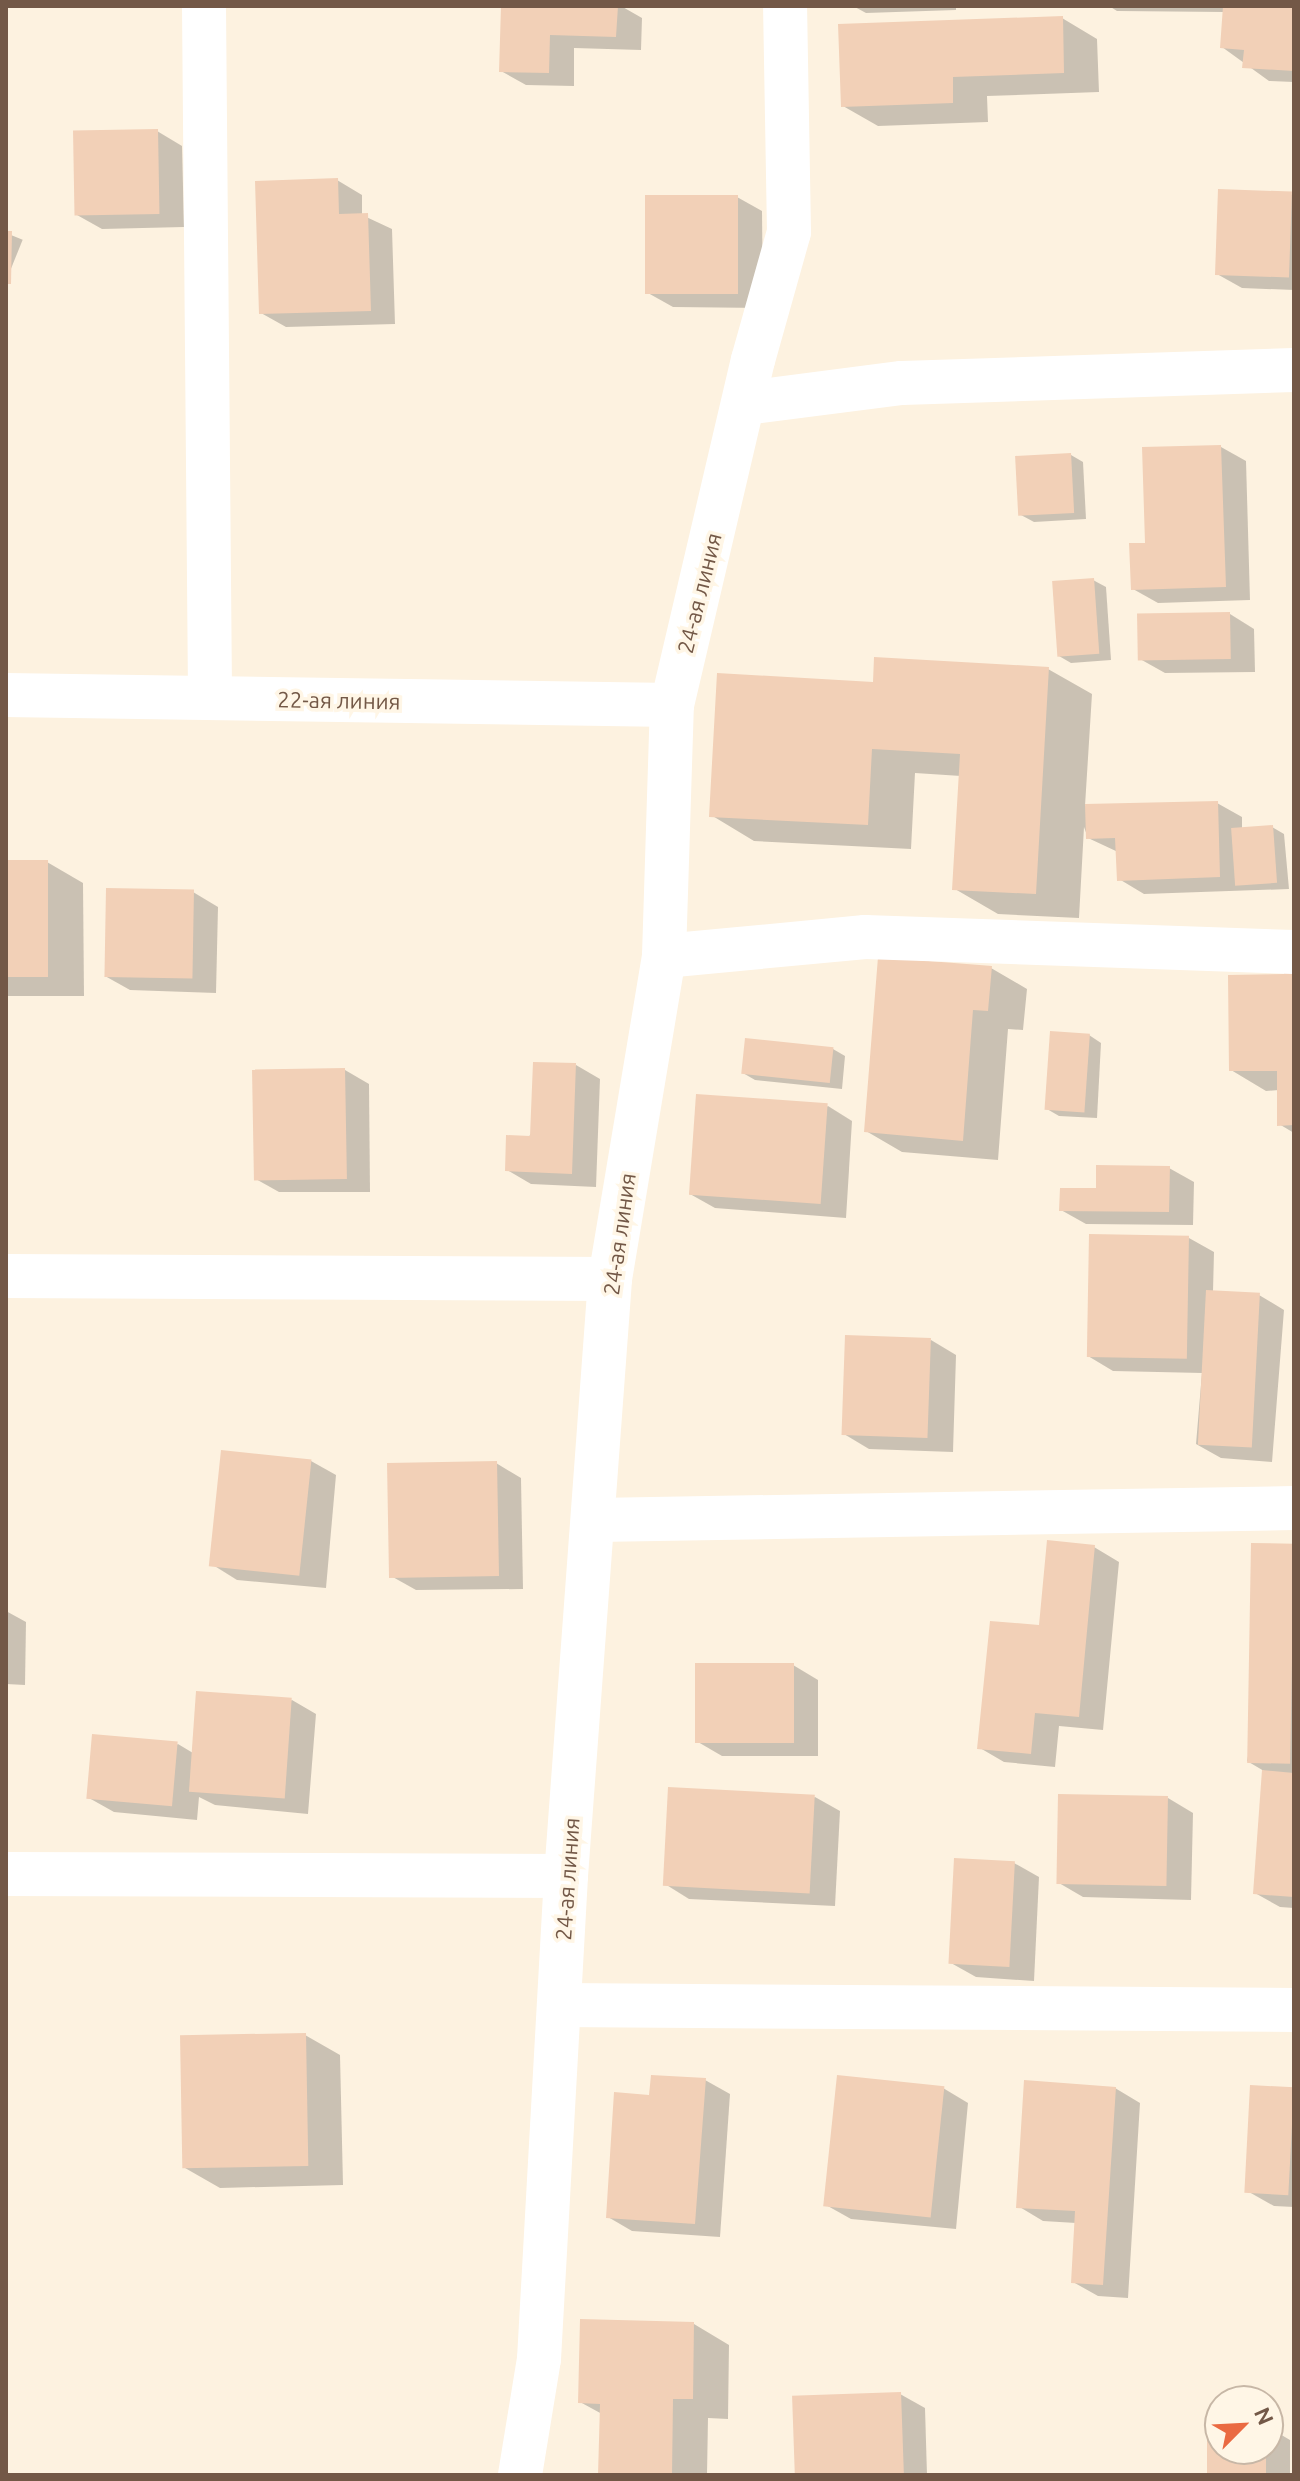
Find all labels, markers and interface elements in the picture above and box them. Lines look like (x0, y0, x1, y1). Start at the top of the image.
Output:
street label: 24-ая линия (671, 530, 727, 656)
street label: 22-ая линия (277, 686, 401, 714)
street label: 24-ая линия (597, 1171, 641, 1297)
street label: 24-ая линия (550, 1817, 584, 1941)
north arrow (1204, 2385, 1284, 2465)
text: N (1250, 2403, 1279, 2428)

